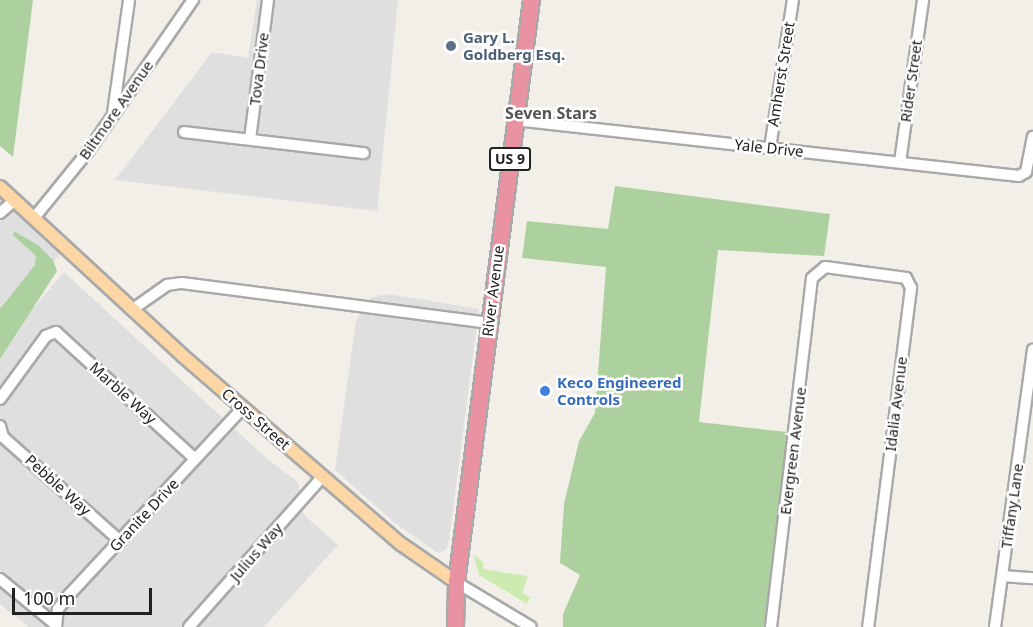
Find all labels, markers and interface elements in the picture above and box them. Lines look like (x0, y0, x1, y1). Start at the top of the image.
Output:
street label: Amherst Street (764, 20, 798, 128)
place label: Gary L. Goldberg Esq. (463, 28, 565, 63)
street label: Tova Drive (246, 32, 272, 106)
marker: Gary L. Goldberg Esq. (444, 39, 458, 53)
street label: Rider Street (896, 39, 926, 123)
street label: Biltmore Avenue (75, 57, 157, 163)
district label: Seven Stars (505, 103, 597, 123)
street label: Yale Drive (734, 135, 804, 161)
road number: US 9 (489, 148, 531, 170)
street label: River Avenue (478, 244, 508, 338)
street label: Idalia Avenue (881, 356, 911, 452)
street label: Marble Way (86, 358, 160, 428)
place label: Keco Engineered Controls (557, 373, 682, 408)
street label: Cross Street (218, 384, 294, 454)
marker: Keco Engineered Controls (538, 384, 552, 398)
street label: Evergreen Avenue (776, 386, 810, 516)
street label: Pebble Way (22, 451, 94, 519)
street label: Tiffany Lane (997, 462, 1027, 550)
street label: Granite Drive (106, 475, 182, 555)
street label: Julius Way (226, 519, 286, 585)
scale bar (15, 576, 154, 614)
text: 100 m (23, 586, 75, 610)

